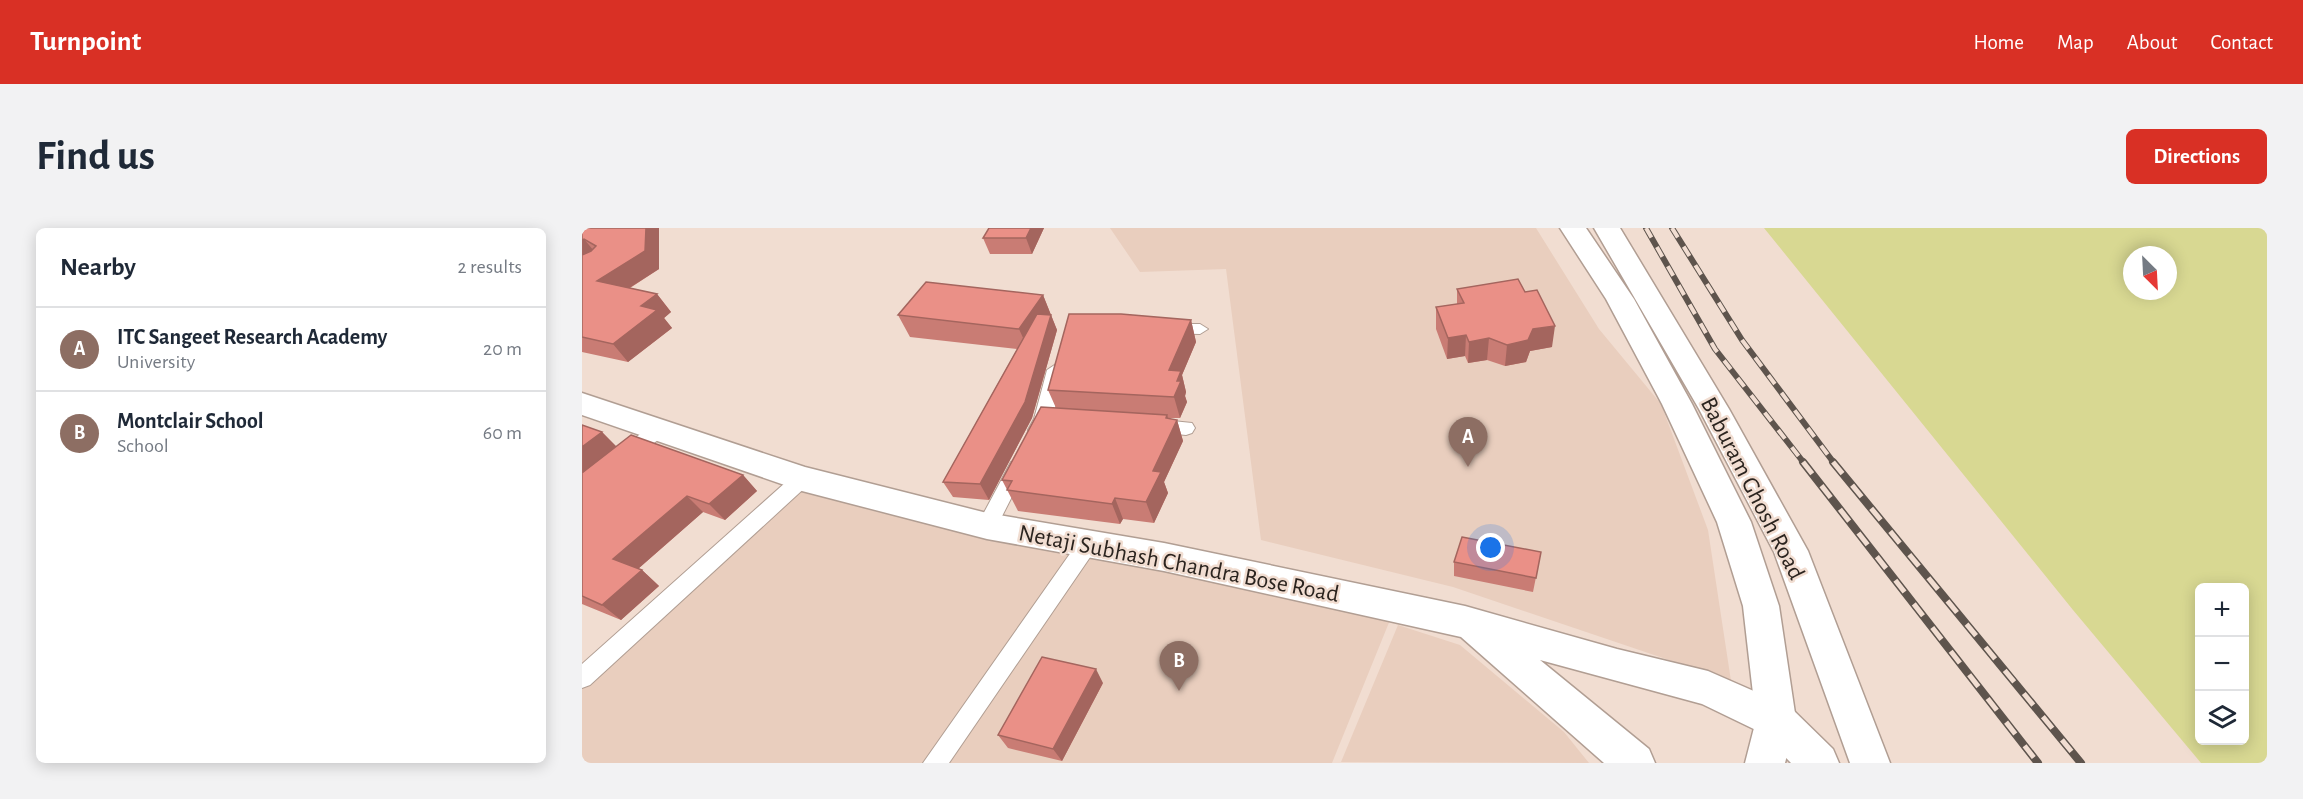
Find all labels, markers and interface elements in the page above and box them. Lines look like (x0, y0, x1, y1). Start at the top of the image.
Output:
text: Turnpoint (30, 28, 141, 56)
text: Home (1973, 32, 2024, 53)
text: Map (2057, 32, 2094, 53)
text: About (2127, 32, 2177, 53)
text: Contact (2210, 32, 2273, 53)
button: Directions (2126, 129, 2267, 184)
text: Find us (36, 135, 155, 177)
north arrow (2123, 246, 2177, 300)
text: Nearby (60, 254, 136, 280)
text: 2 results (458, 257, 522, 277)
text: ITC Sangeet Research Academy (117, 326, 387, 348)
text: A (74, 339, 86, 359)
text: 20 m (483, 339, 522, 359)
text: University (117, 352, 195, 372)
street label: Baburam Ghosh Road (1696, 393, 1808, 584)
text: Montclair School (117, 410, 264, 432)
pin: A (1448, 418, 1488, 467)
text: B (74, 423, 85, 443)
text: 60 m (483, 423, 522, 443)
text: School (117, 436, 169, 456)
street label: Netaji Subhash Chandra Bose Road (1017, 521, 1341, 607)
your location (1476, 533, 1505, 562)
map controls (2195, 583, 2249, 745)
button: + (2195, 583, 2249, 637)
button: − (2195, 637, 2249, 691)
pin: B (1160, 642, 1198, 691)
button: layers (2195, 691, 2249, 745)

